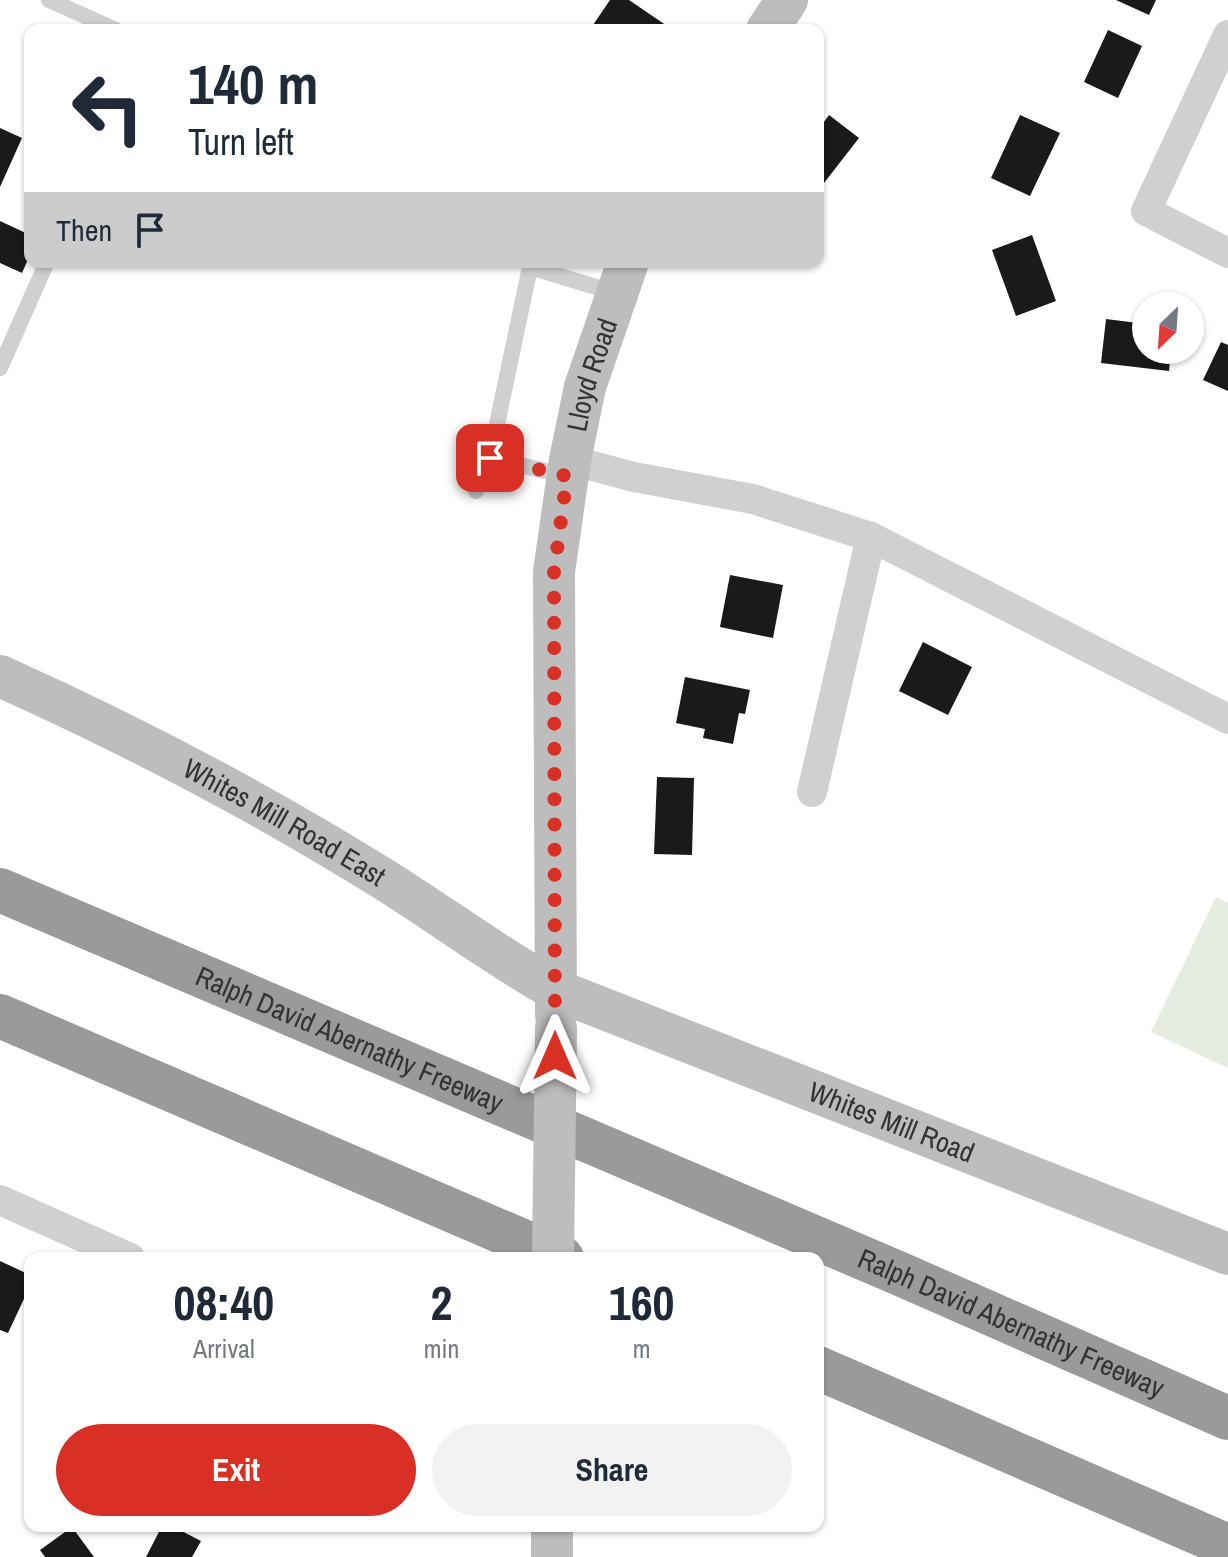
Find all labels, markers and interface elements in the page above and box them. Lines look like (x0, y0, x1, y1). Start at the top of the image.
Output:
text: 140 m (188, 46, 318, 121)
icon: left (56, 56, 160, 160)
text: Turn left (188, 118, 294, 166)
icon: arrive (128, 208, 172, 252)
text: Then (56, 210, 112, 250)
north arrow (1132, 292, 1204, 364)
map controls (1132, 292, 1204, 364)
street label: Lloyd Road (557, 313, 626, 435)
pin (456, 424, 524, 492)
icon: arrive (468, 436, 512, 480)
street label: Whites Mill Road East (177, 749, 393, 895)
street label: Ralph David Abernathy Freeway (190, 957, 510, 1122)
position arrow (513, 1014, 597, 1098)
street label: Whites Mill Road (803, 1072, 980, 1172)
street label: Ralph David Abernathy Freeway (852, 1239, 1171, 1407)
text: 08:40 (174, 1270, 274, 1335)
text: 2 (431, 1270, 452, 1335)
text: 160 (609, 1270, 674, 1335)
text: Arrival (193, 1331, 255, 1366)
text: min (424, 1331, 459, 1366)
text: m (633, 1331, 651, 1366)
button: Exit (56, 1424, 416, 1516)
button: Share (432, 1424, 792, 1516)

